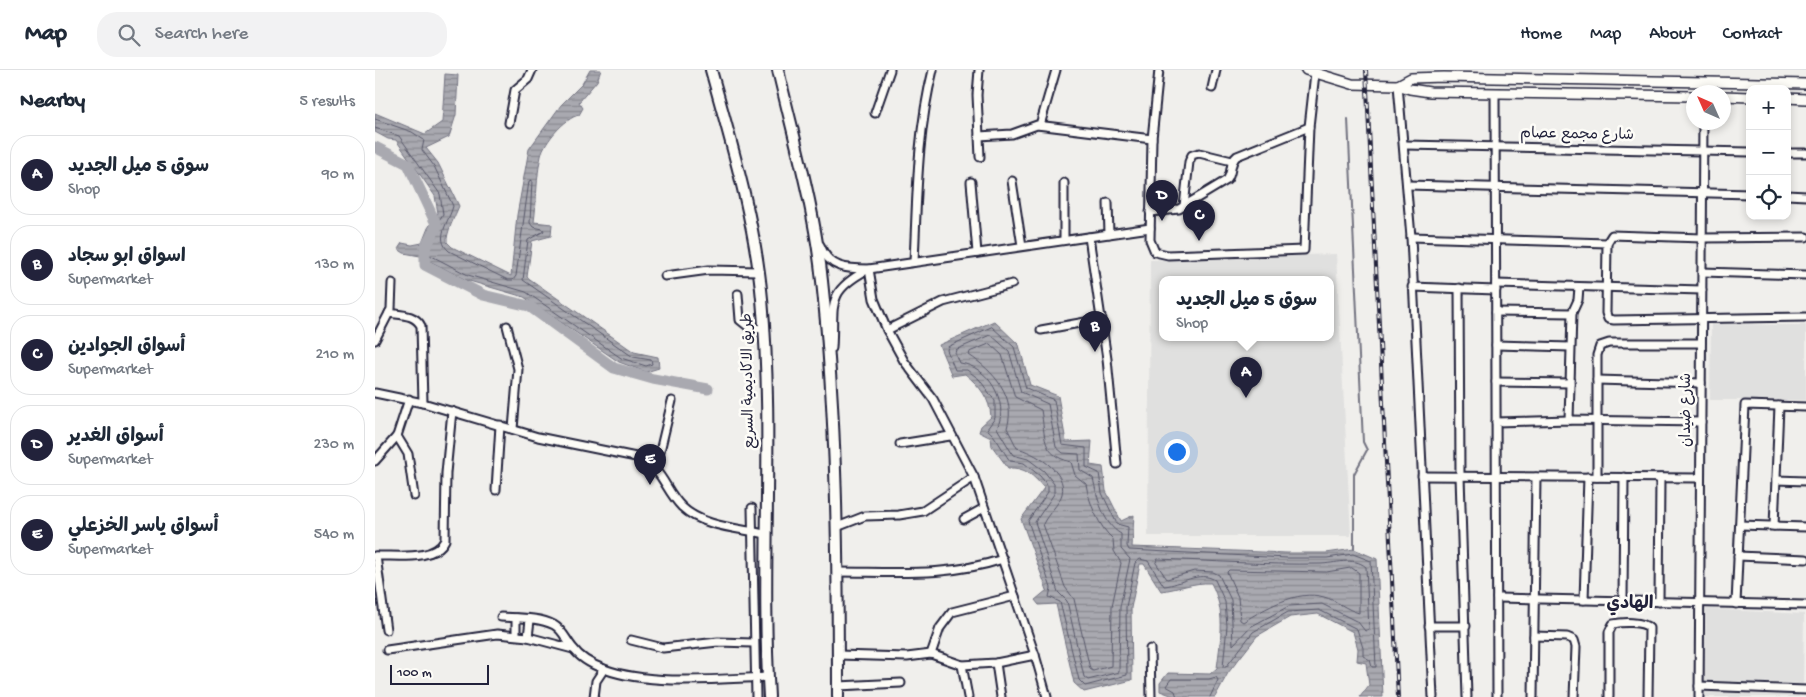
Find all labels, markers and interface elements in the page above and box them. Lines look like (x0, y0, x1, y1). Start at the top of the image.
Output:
search box (97, 12, 447, 57)
text: Map (25, 20, 67, 49)
icon: search (115, 21, 143, 49)
text: Search here (155, 23, 248, 46)
text: Home (1520, 24, 1562, 45)
text: Map (1590, 24, 1621, 45)
text: About (1649, 24, 1695, 45)
text: Contact (1723, 24, 1781, 45)
north arrow (1686, 85, 1731, 130)
map controls (1746, 85, 1791, 220)
button: + (1746, 85, 1791, 130)
text: Nearby (20, 90, 85, 115)
text: 5 results (300, 93, 355, 112)
street label: شارع مجمع عصام (1520, 125, 1634, 145)
button: − (1746, 130, 1791, 175)
text: سوق 5 ميل الجديد (68, 156, 209, 179)
text: A (32, 166, 42, 185)
text: 90 m (322, 166, 354, 185)
button: locate (1746, 175, 1791, 220)
pin: D (1146, 180, 1178, 221)
text: Shop (68, 181, 100, 200)
pin: C (1183, 200, 1215, 241)
text: اسواق ابو سجاد (68, 246, 186, 269)
text: B (33, 256, 41, 275)
text: 130 m (315, 256, 354, 275)
text: Supermarket (68, 271, 153, 290)
popup (1159, 276, 1334, 341)
text: سوق 5 ميل الجديد (1176, 290, 1317, 313)
pin: B (1079, 311, 1111, 352)
street label: طريق الاكاديمية السريع (739, 313, 759, 449)
text: Shop (1176, 315, 1208, 334)
text: أسواق الجوادين (68, 336, 185, 359)
text: C (33, 346, 41, 365)
text: 210 m (315, 346, 354, 365)
pin: A (1230, 357, 1262, 398)
text: Supermarket (68, 361, 153, 380)
street label: شارع ضيدان (1678, 373, 1696, 447)
text: أسواق الغدير (68, 426, 164, 449)
text: D (32, 436, 42, 455)
text: 230 m (314, 436, 354, 455)
your location (1164, 439, 1190, 465)
pin: E (634, 444, 666, 485)
text: Supermarket (68, 451, 153, 470)
text: أسواق ياسر الخزعلي (68, 516, 218, 539)
text: E (32, 526, 42, 545)
text: 540 m (314, 526, 354, 545)
text: Supermarket (68, 541, 153, 560)
district label: الهادي (1607, 594, 1653, 616)
scale bar (390, 662, 489, 685)
text: 100 m (397, 665, 432, 682)

